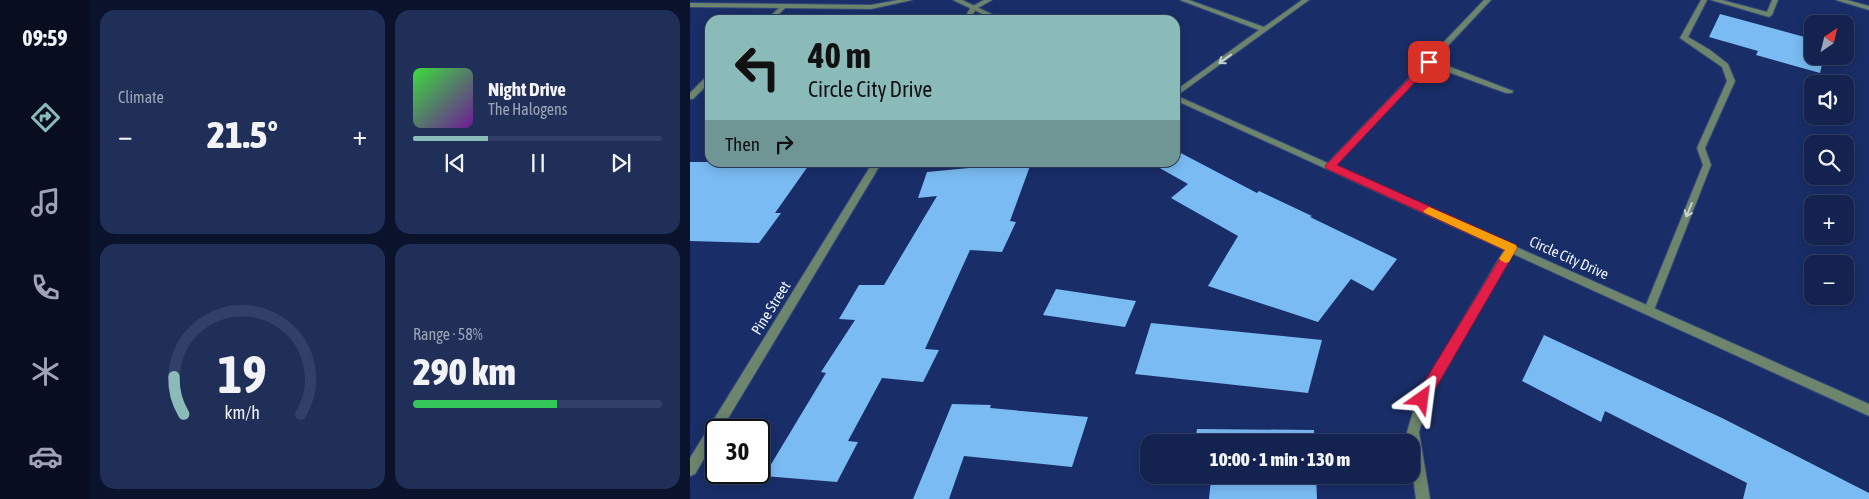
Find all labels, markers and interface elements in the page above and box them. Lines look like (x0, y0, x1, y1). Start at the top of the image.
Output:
north arrow (1804, 15, 1854, 65)
map controls (1804, 15, 1854, 305)
text: 09:59 (22, 25, 68, 51)
icon: left (725, 35, 790, 100)
text: 40 m (808, 35, 871, 75)
pin (1408, 41, 1450, 83)
icon: arrive (1415, 48, 1443, 76)
one-way arrow (1219, 54, 1233, 64)
button: sound (1804, 75, 1854, 125)
text: Circle City Drive (808, 76, 932, 102)
text: Night Drive (488, 78, 566, 100)
text: Climate (118, 88, 164, 106)
icon: directions (28, 100, 63, 135)
text: The Halogens (488, 100, 568, 118)
text: 21.5° (207, 113, 278, 156)
text: − (118, 119, 133, 151)
text: + (352, 119, 367, 151)
icon: right (770, 130, 798, 158)
text: Then (725, 133, 760, 155)
button: search (1804, 135, 1854, 185)
icon: previous (441, 149, 469, 177)
icon: pause (524, 149, 552, 177)
icon: next (607, 149, 635, 177)
icon: music (28, 185, 63, 220)
button: + (1804, 195, 1854, 245)
one-way arrow (1683, 202, 1693, 217)
street label: Circle City Drive (1527, 233, 1612, 283)
button: − (1804, 255, 1854, 305)
icon: phone (28, 270, 63, 305)
street label: Pine Street (748, 278, 794, 337)
text: Range · 58% (413, 325, 483, 343)
text: 19 (218, 344, 267, 404)
text: 290 km (413, 350, 516, 393)
icon: climate (28, 354, 63, 389)
position arrow (1395, 372, 1447, 424)
text: km/h (225, 402, 260, 423)
speed limit sign: 30 (705, 419, 770, 484)
icon: car (28, 439, 63, 474)
text: 10:00 · 1 min · 130 m (1210, 448, 1350, 470)

